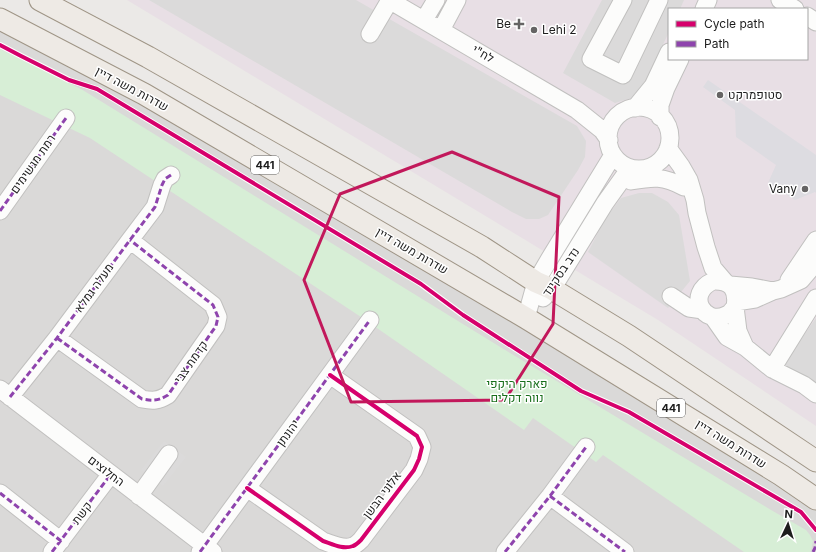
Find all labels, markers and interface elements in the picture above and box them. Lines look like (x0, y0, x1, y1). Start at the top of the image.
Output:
legend (668, 8, 808, 60)
place label: Be (496, 16, 511, 31)
text: Cycle path (704, 16, 765, 31)
marker: Be (514, 19, 524, 29)
place label: Lehi 2 (542, 22, 576, 37)
marker: Lehi 2 (529, 25, 539, 35)
text: Path (704, 36, 729, 51)
street label: לח"י (470, 41, 497, 66)
street label: שדרות משה דיין (93, 63, 171, 114)
place label: סטופמרקט (728, 87, 782, 102)
marker: סטופמרקט (715, 90, 725, 100)
street label: רמת מגשימים (7, 131, 58, 196)
road number: 441 (251, 156, 279, 174)
place label: Vany (769, 181, 797, 196)
marker: Vany (800, 184, 810, 194)
street label: שדרות משה דיין (374, 224, 451, 277)
street label: נדב בסקינד (539, 244, 582, 299)
street label: מעלה גמלא (71, 260, 116, 315)
street label: קדמת צבי (170, 337, 211, 386)
park label: פארק היקפי נווה דקלים (486, 376, 548, 405)
road number: 441 (657, 399, 685, 417)
street label: יהונתן (273, 416, 302, 449)
street label: שדרות משה דיין (693, 416, 769, 471)
street label: החלוצים (85, 452, 128, 489)
street label: אלוני הבשן (359, 468, 404, 521)
street label: קשת (68, 498, 95, 527)
north arrow (768, 504, 808, 544)
text: N (784, 507, 793, 521)

